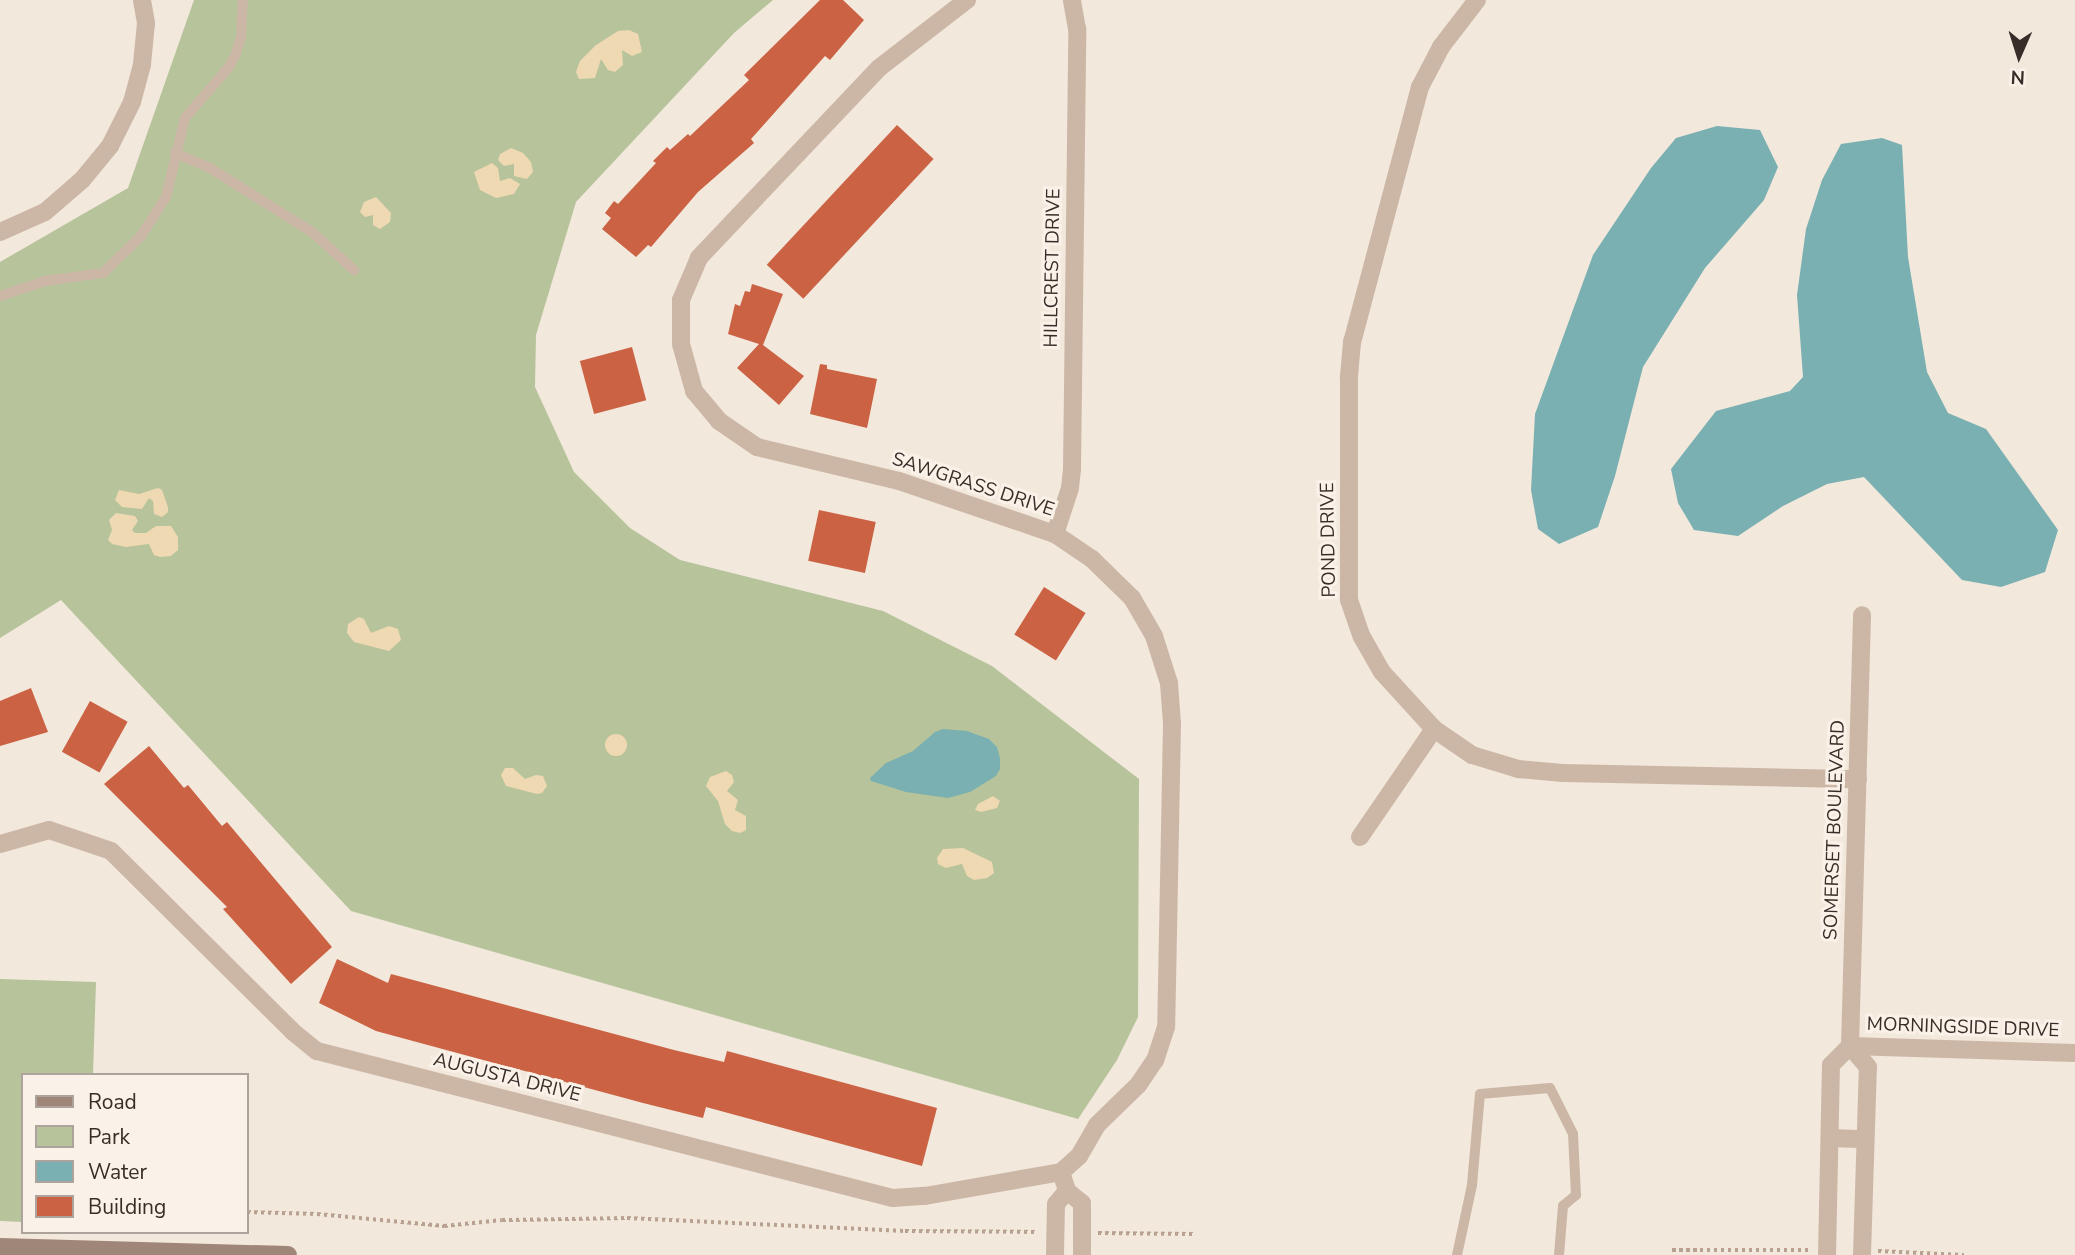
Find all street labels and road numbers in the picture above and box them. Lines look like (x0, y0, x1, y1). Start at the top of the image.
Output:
street label: HILLCREST DRIVE (1040, 188, 1066, 348)
street label: SAWGRASS DRIVE (889, 448, 1057, 522)
street label: POND DRIVE (1317, 482, 1341, 598)
street label: SOMERSET BOULEVARD (1820, 719, 1850, 941)
street label: MORNINGSIDE DRIVE (1866, 1013, 2060, 1043)
street label: AUGUSTA DRIVE (431, 1049, 583, 1107)

